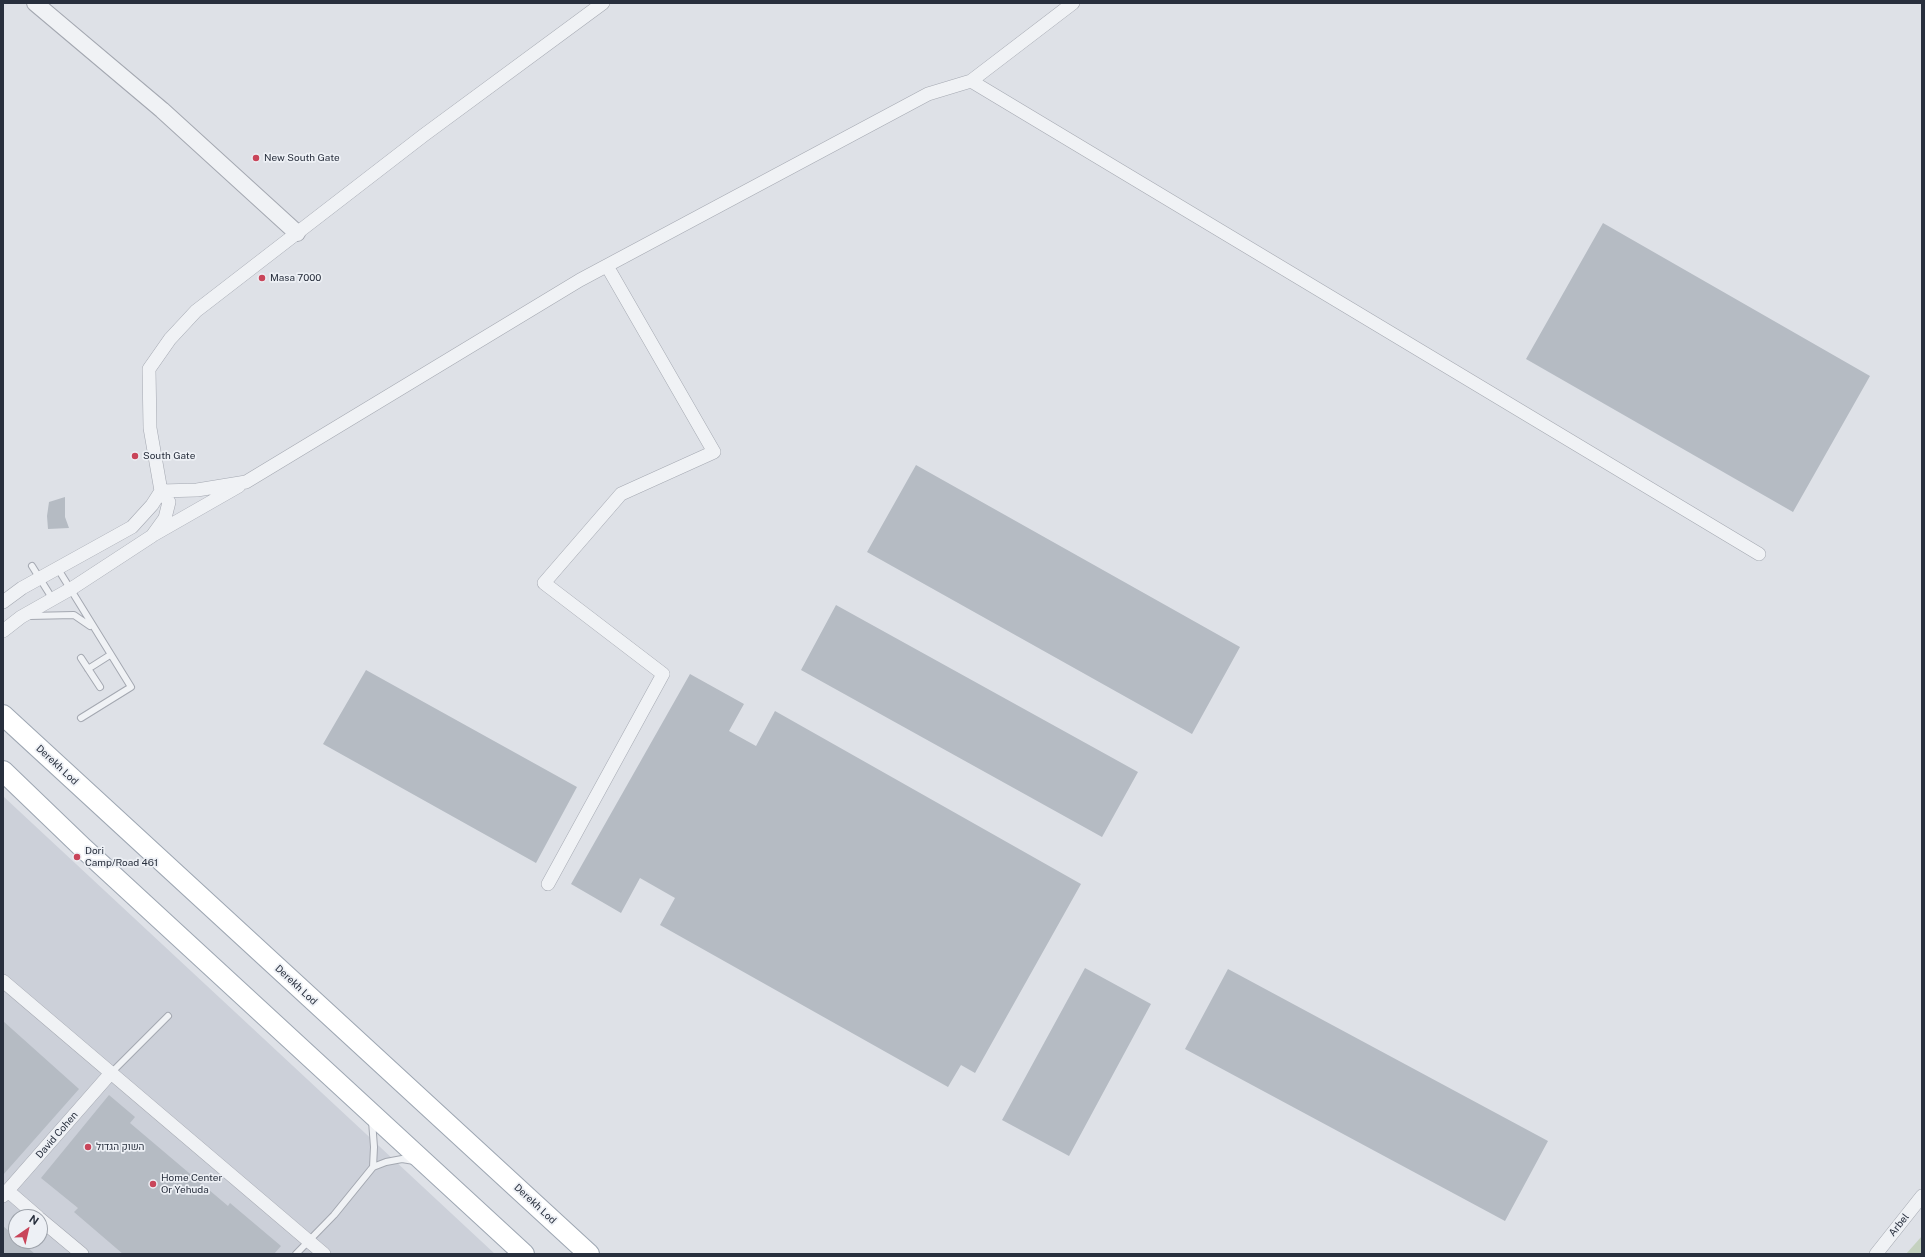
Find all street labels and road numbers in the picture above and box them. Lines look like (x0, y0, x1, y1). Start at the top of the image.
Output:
street label: Derekh Lod (33, 743, 81, 787)
street label: Derekh Lod (272, 963, 320, 1007)
street label: David Cohen (33, 1109, 81, 1161)
street label: Derekh Lod (511, 1182, 559, 1226)
street label: Arbel (1886, 1211, 1912, 1239)

